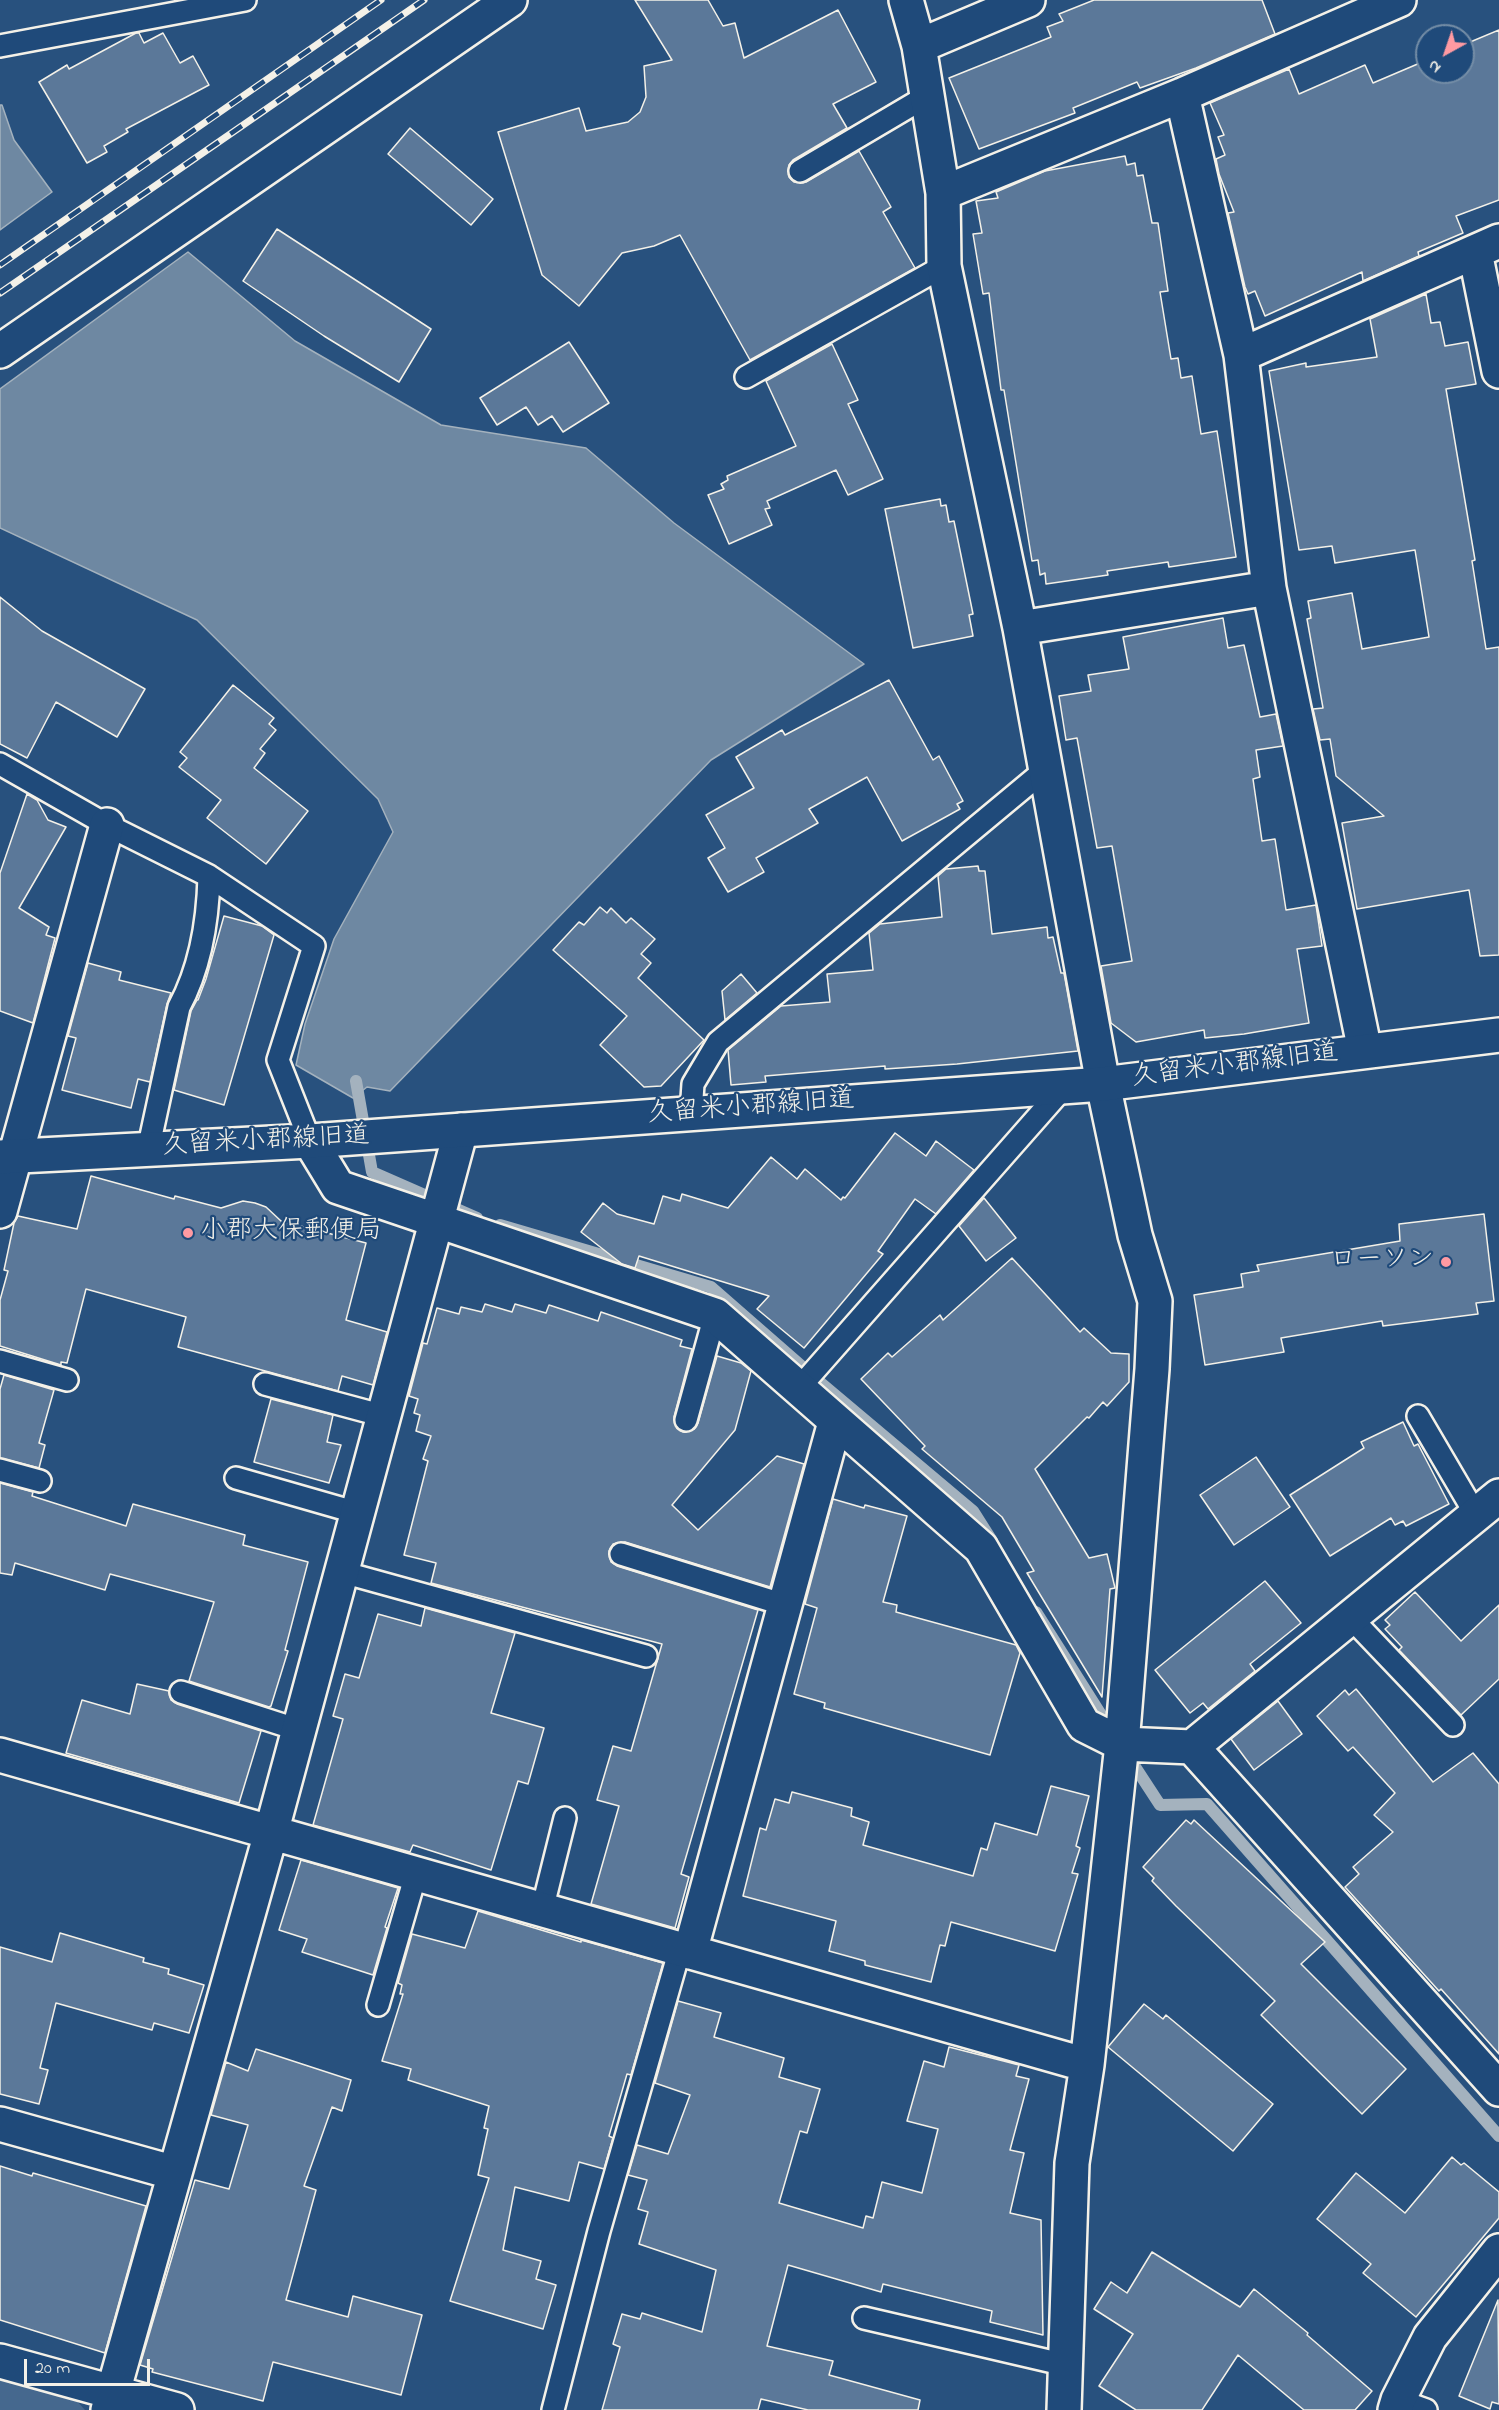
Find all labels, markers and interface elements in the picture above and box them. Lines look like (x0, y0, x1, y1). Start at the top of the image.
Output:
north arrow (1415, 24, 1475, 84)
text: N (1423, 54, 1447, 79)
street label: 久留米小郡線旧道 (1130, 1039, 1340, 1095)
street label: 久留米小郡線旧道 (646, 1086, 856, 1132)
street label: 久留米小郡線旧道 (161, 1122, 371, 1164)
place label: 小郡大保郵便局 (200, 1217, 382, 1249)
marker: 小郡大保郵便局 (181, 1226, 195, 1240)
place label: ローソン (1330, 1246, 1434, 1278)
marker: ローソン (1439, 1255, 1453, 1269)
scale bar (27, 2347, 153, 2385)
text: 20 m (35, 2356, 70, 2382)

